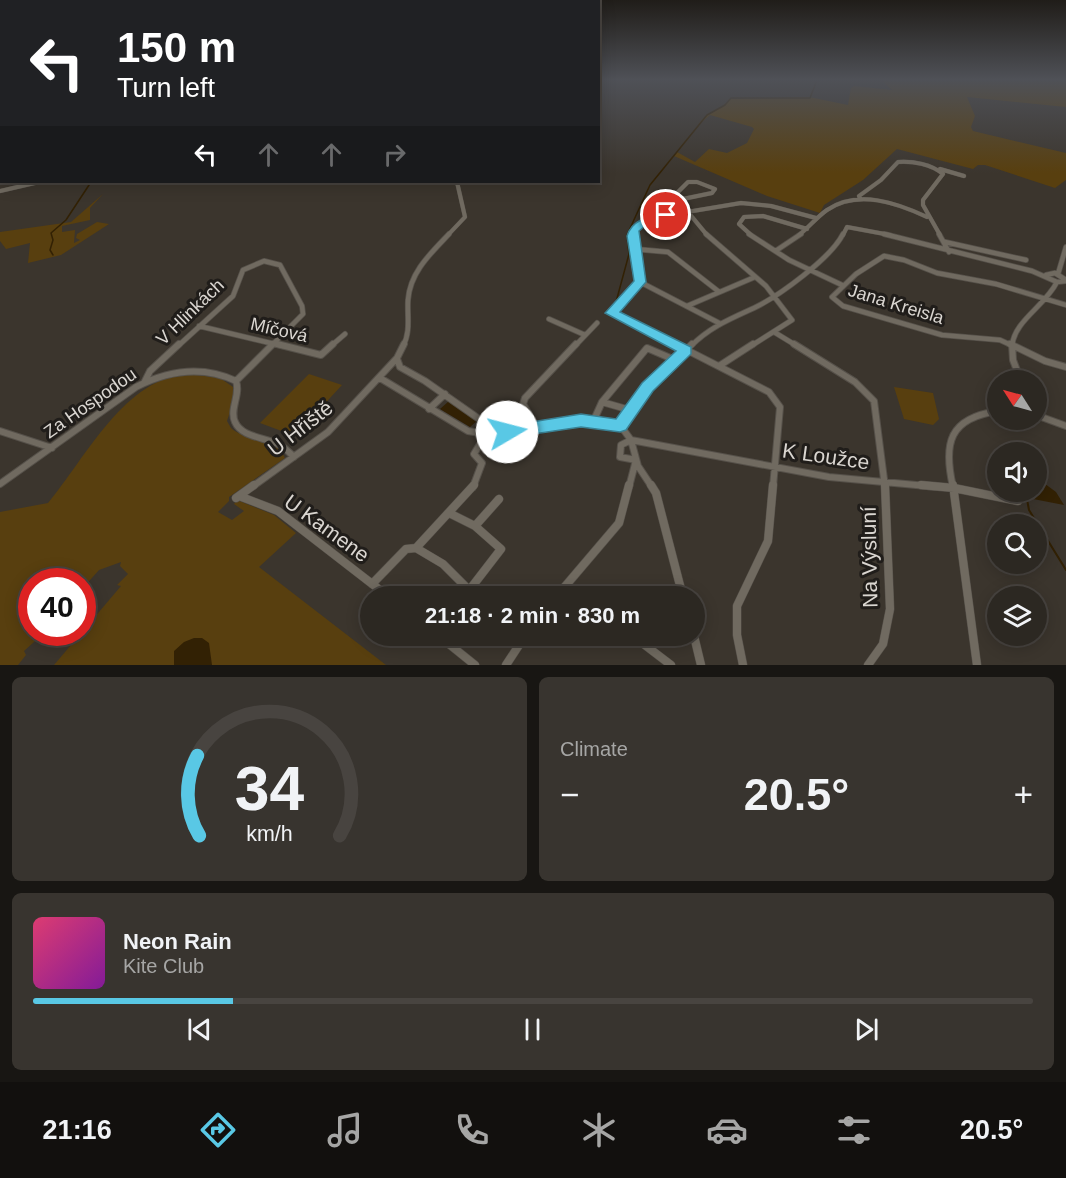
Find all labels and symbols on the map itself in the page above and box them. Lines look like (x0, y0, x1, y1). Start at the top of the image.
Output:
pin (640, 189, 691, 240)
street label: V Hlinkách (152, 275, 228, 349)
street label: Jana Kreisla (846, 280, 947, 328)
street label: Míčová (248, 314, 310, 346)
street label: Za Hospodou (40, 364, 140, 442)
north arrow (987, 370, 1047, 430)
street label: U Hřiště (263, 396, 337, 460)
position arrow (475, 400, 539, 464)
street label: K Loužce (781, 439, 871, 473)
street label: U Kamene (280, 490, 374, 566)
street label: Na Výsluní (857, 506, 881, 608)
speed limit sign: 40 (18, 568, 96, 646)

